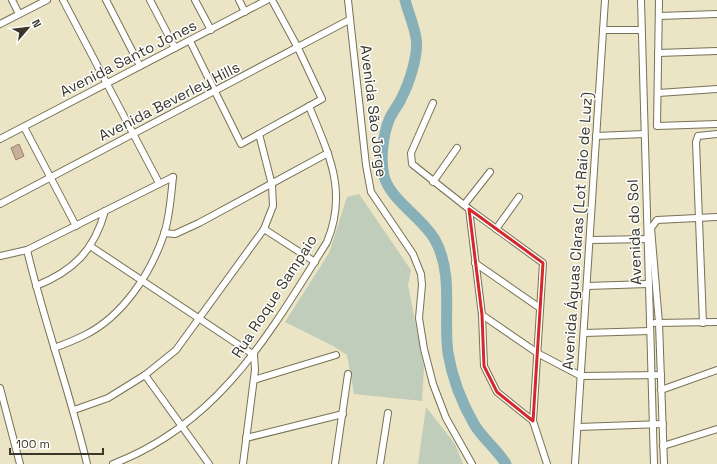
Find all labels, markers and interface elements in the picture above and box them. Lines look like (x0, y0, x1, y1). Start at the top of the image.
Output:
north arrow (8, 8, 48, 48)
street label: Avenida Santo Jones (56, 15, 200, 101)
text: N (29, 17, 45, 30)
street label: Avenida São Jorge (356, 44, 392, 178)
street label: Avenida Beverley Hills (95, 57, 243, 145)
street label: Avenida Águas Claras (Lot Raio de Luz) (558, 91, 597, 371)
street label: Avenida do Sol (623, 179, 645, 285)
street label: Rua Roque Sampaio (227, 231, 321, 361)
scale bar (10, 430, 103, 456)
text: 100 m (16, 436, 50, 452)

